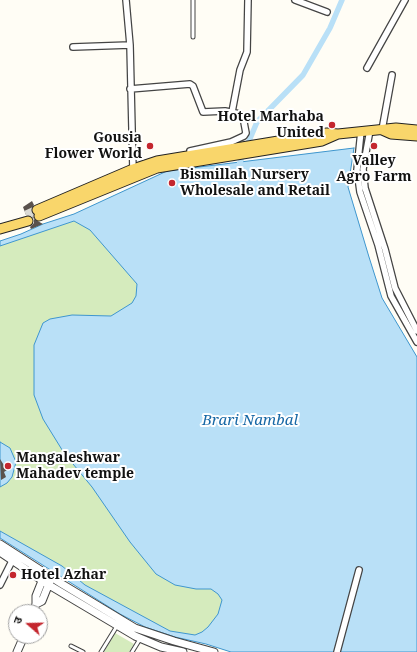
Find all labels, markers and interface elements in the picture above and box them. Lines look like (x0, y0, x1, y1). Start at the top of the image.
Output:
place label: Hotel Marhaba United (217, 109, 324, 142)
marker: Hotel Marhaba United (327, 120, 337, 130)
place label: Gousia Flower World (45, 130, 142, 162)
marker: Gousia Flower World (145, 141, 155, 151)
marker: Valley Agro Farm (369, 141, 379, 151)
place label: Valley Agro Farm (336, 153, 412, 186)
place label: Bismillah Nursery Wholesale and Retail (180, 167, 330, 200)
marker: Bismillah Nursery Wholesale and Retail (167, 178, 177, 188)
water label: Brari Nambal (202, 412, 298, 430)
place label: Mangaleshwar Mahadev temple (16, 450, 134, 482)
marker: Mangaleshwar Mahadev temple (3, 461, 13, 471)
place label: Hotel Azhar (21, 567, 106, 583)
marker: Hotel Azhar (8, 570, 18, 580)
north arrow (8, 604, 48, 644)
text: उ (9, 614, 25, 626)

